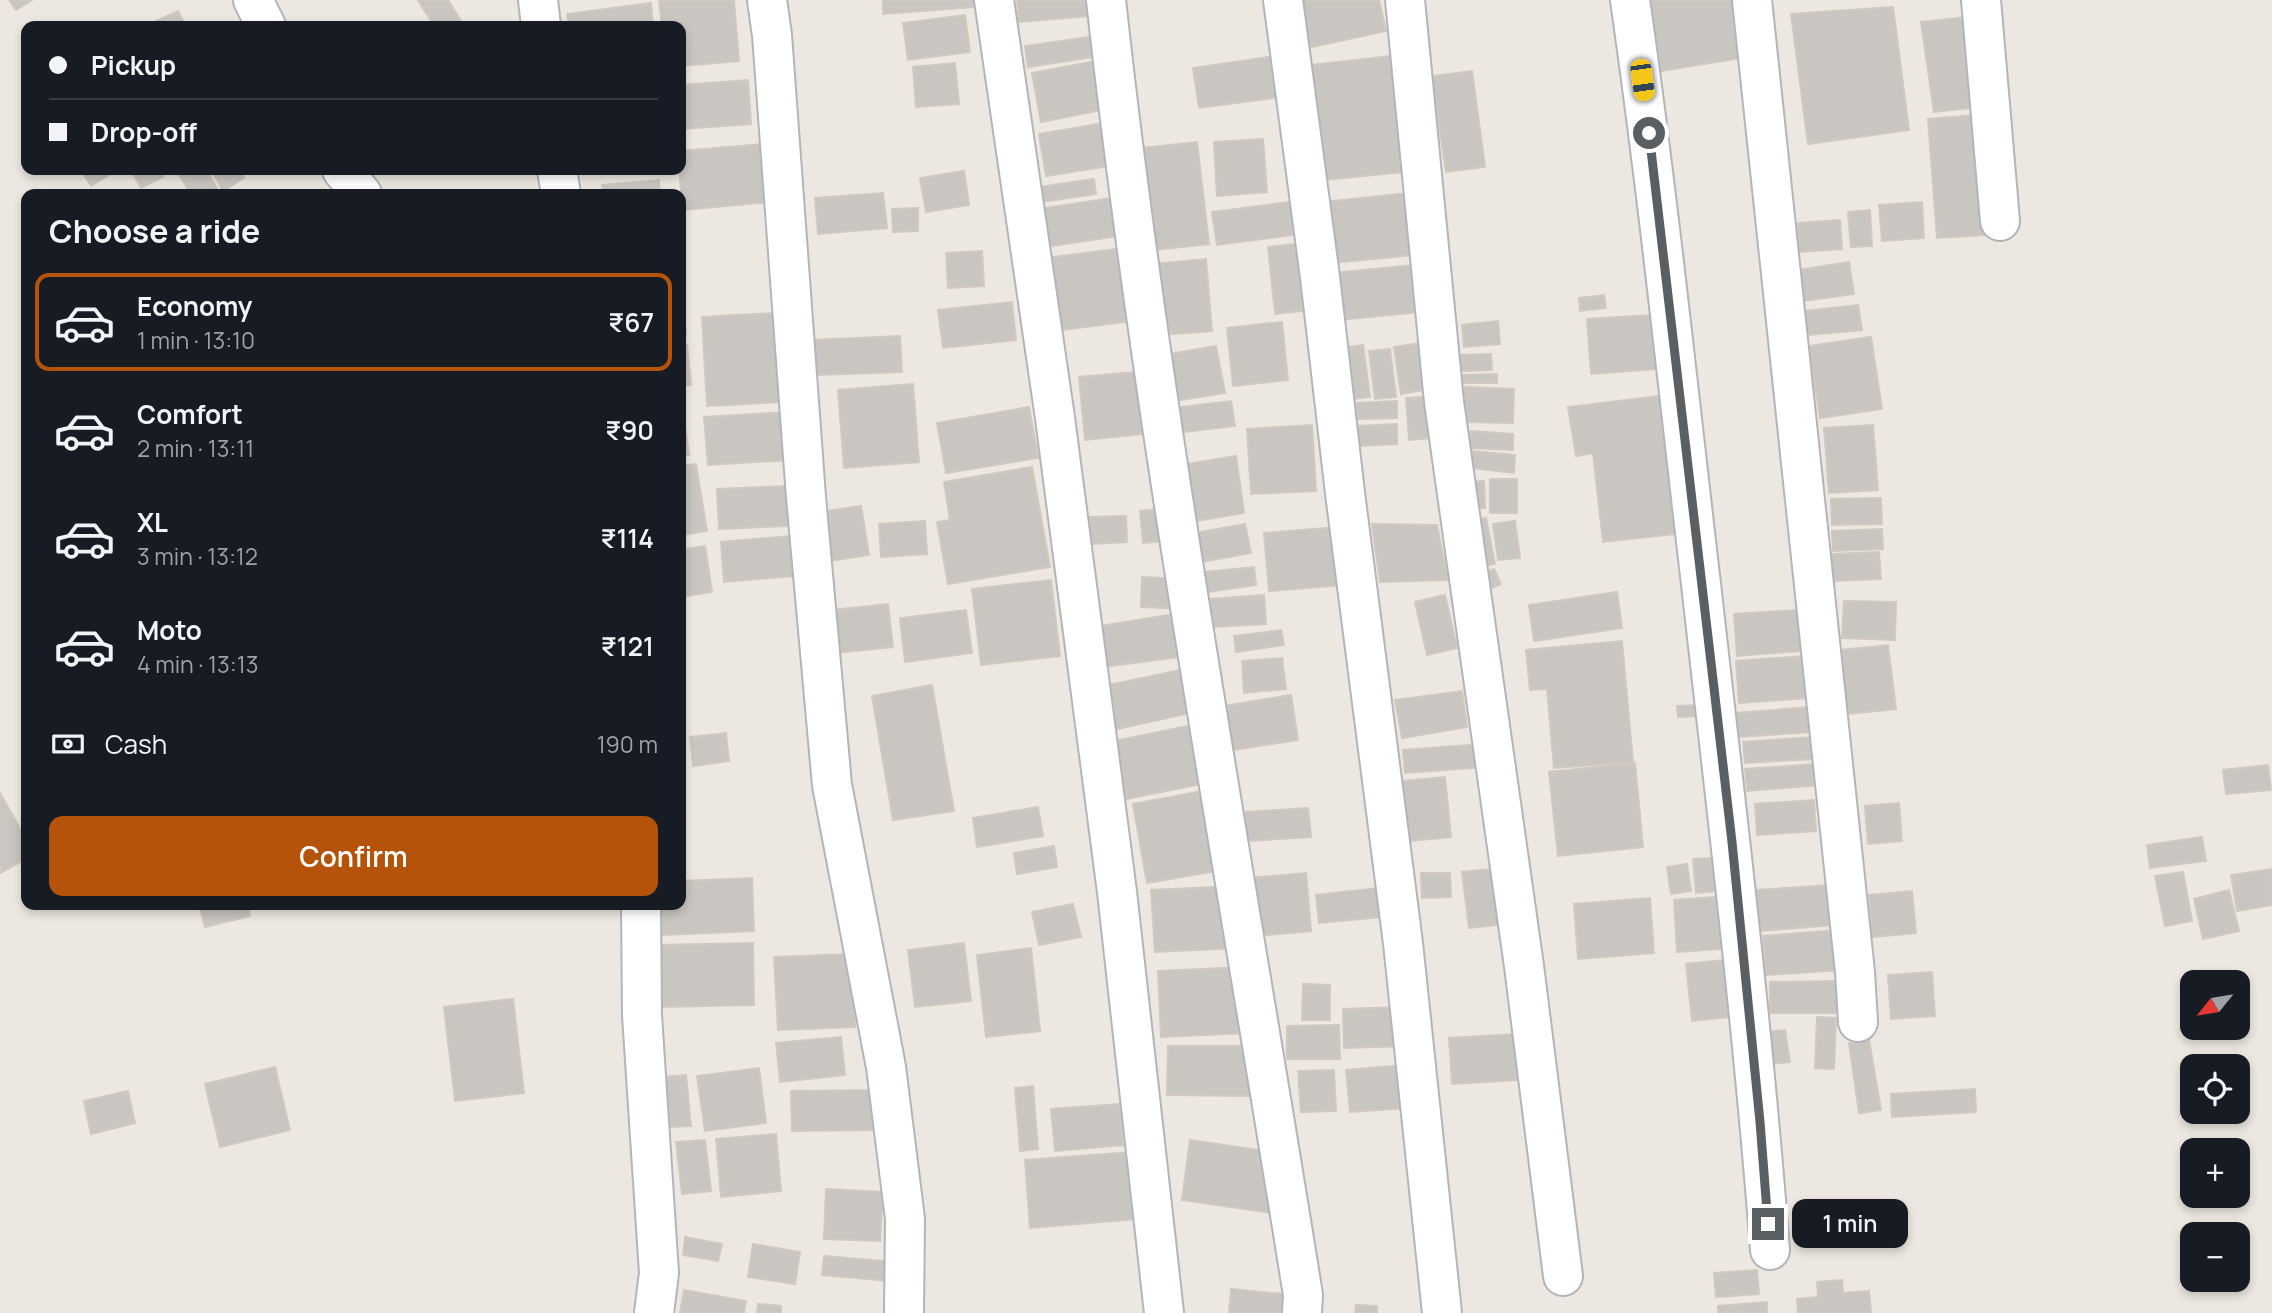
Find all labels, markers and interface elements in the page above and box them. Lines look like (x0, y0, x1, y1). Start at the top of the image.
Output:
text: Pickup (91, 47, 176, 83)
car (1629, 58, 1656, 102)
text: Drop-off (91, 114, 197, 150)
route start (1633, 117, 1665, 149)
text: Choose a ride (49, 209, 260, 253)
text: Economy (137, 288, 252, 324)
icon: car (53, 291, 116, 354)
text: ₹67 (608, 304, 654, 340)
text: 1 min · 13:10 (137, 324, 255, 356)
text: Comfort (137, 396, 243, 432)
icon: car (53, 399, 116, 462)
text: ₹90 (605, 412, 654, 448)
text: 2 min · 13:11 (137, 432, 254, 464)
text: XL (137, 504, 168, 540)
icon: car (53, 507, 116, 570)
text: ₹114 (600, 520, 654, 556)
text: 3 min · 13:12 (137, 540, 258, 572)
text: Moto (137, 612, 202, 648)
icon: car (53, 615, 116, 678)
text: ₹121 (601, 628, 654, 664)
text: 4 min · 13:13 (137, 648, 258, 680)
icon: cash (49, 725, 87, 763)
text: Cash (105, 726, 167, 762)
text: 190 m (597, 728, 658, 760)
button: Confirm (49, 816, 658, 896)
north arrow (2180, 970, 2250, 1040)
map controls (2180, 970, 2250, 1292)
button: locate (2180, 1054, 2250, 1124)
button: + (2180, 1138, 2250, 1208)
callout: 1 min (1792, 1200, 1908, 1248)
text: 1 min (1823, 1207, 1877, 1239)
route end (1752, 1208, 1784, 1240)
button: − (2180, 1222, 2250, 1292)

